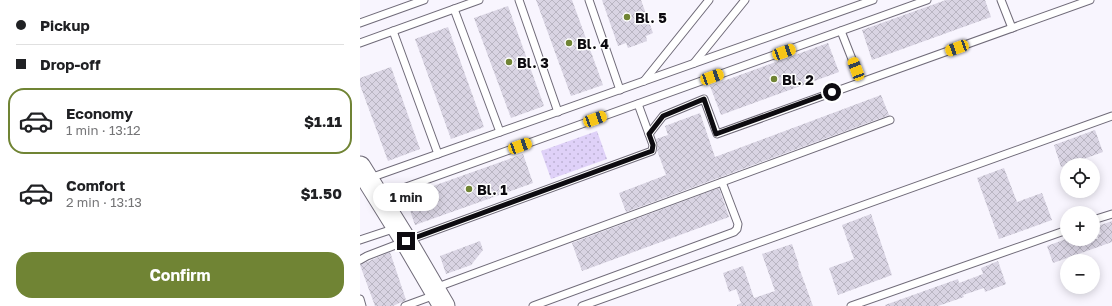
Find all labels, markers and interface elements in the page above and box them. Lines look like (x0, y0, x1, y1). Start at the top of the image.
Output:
place label: Bl. 5 (635, 9, 667, 26)
marker: Bl. 5 (622, 12, 632, 22)
text: Pickup (40, 16, 90, 34)
place label: Bl. 4 (577, 35, 609, 52)
marker: Bl. 4 (564, 38, 574, 48)
car (944, 38, 970, 58)
car (771, 42, 797, 62)
place label: Bl. 3 (517, 54, 549, 71)
text: Drop-off (40, 55, 100, 73)
car (846, 56, 866, 82)
marker: Bl. 3 (504, 57, 514, 67)
car (699, 67, 725, 87)
place label: Bl. 2 (782, 71, 814, 88)
marker: Bl. 2 (769, 74, 779, 84)
route start (823, 83, 841, 101)
icon: car (18, 103, 54, 139)
text: Economy (66, 104, 133, 122)
car (582, 109, 608, 129)
text: $1.11 (304, 112, 342, 130)
text: 1 min · 13:12 (66, 122, 141, 138)
car (507, 136, 533, 156)
map controls (1060, 158, 1100, 294)
button: locate (1060, 158, 1100, 198)
icon: car (18, 175, 54, 211)
text: Comfort (66, 176, 125, 194)
place label: Bl. 1 (477, 181, 507, 198)
callout: 1 min (373, 183, 439, 211)
text: $1.50 (301, 184, 342, 202)
marker: Bl. 1 (464, 184, 474, 194)
text: 1 min (390, 189, 422, 205)
text: 2 min · 13:13 (66, 194, 142, 210)
button: + (1060, 206, 1100, 246)
route end (397, 232, 415, 250)
button: Confirm (16, 252, 344, 298)
button: − (1060, 254, 1100, 294)

